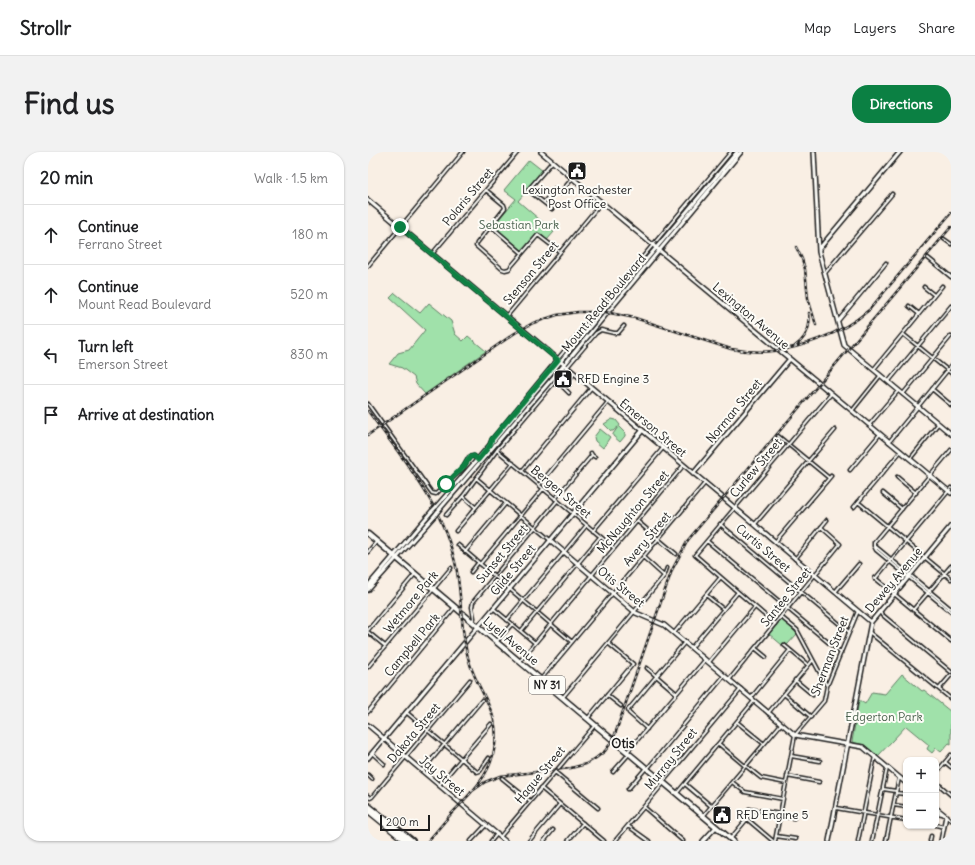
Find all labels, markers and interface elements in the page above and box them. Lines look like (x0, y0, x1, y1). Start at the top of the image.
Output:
text: Strollr (20, 16, 71, 40)
text: Map (804, 19, 831, 37)
text: Layers (853, 19, 896, 37)
text: Share (918, 19, 955, 37)
button: Directions (852, 85, 951, 123)
text: Find us (24, 86, 115, 122)
public building icon: Lexington Rochester Post Office (566, 160, 588, 182)
street label: Polaris Street (439, 165, 496, 229)
text: 20 min (40, 167, 93, 189)
text: Walk · 1.5 km (254, 170, 328, 187)
place label: Lexington Rochester Post Office (522, 182, 632, 211)
text: Continue (78, 217, 139, 236)
park label: Sebastian Park (479, 217, 559, 232)
route end (391, 218, 409, 236)
icon: ahead (40, 224, 62, 246)
text: 180 m (292, 226, 328, 243)
text: Ferrano Street (78, 236, 162, 253)
street label: Stenson Street (500, 238, 561, 307)
street label: Mount Read Boulevard (558, 251, 649, 355)
text: Continue (78, 277, 139, 296)
street label: Lexington Avenue (710, 279, 793, 352)
icon: ahead (40, 284, 62, 306)
text: 520 m (290, 286, 328, 303)
text: Mount Read Boulevard (78, 296, 211, 313)
text: Turn left (78, 337, 133, 356)
icon: left (40, 344, 62, 366)
text: 830 m (290, 346, 328, 363)
text: Emerson Street (78, 356, 168, 373)
public building icon: RFD Engine 3 (552, 368, 574, 390)
place label: RFD Engine 3 (577, 371, 649, 386)
street label: Norman Street (702, 376, 765, 446)
street label: Emerson Street (617, 395, 690, 460)
icon: arrive (40, 404, 62, 426)
text: Arrive at destination (78, 405, 214, 424)
street label: Curlew Street (726, 435, 785, 500)
street label: Bergen Street (528, 462, 595, 521)
street label: McNaughton Street (594, 467, 672, 556)
route start (437, 475, 455, 493)
street label: Avery Street (619, 508, 674, 569)
street label: Curtis Street (733, 520, 794, 575)
street label: Sunset Street (473, 521, 530, 586)
street label: Glide Street (487, 541, 538, 598)
street label: Dewey Avenue (862, 544, 925, 615)
street label: Otis Street (595, 563, 648, 610)
street label: Santee Street (757, 564, 814, 629)
street label: Wetmore Park (380, 567, 441, 636)
street label: Campbell Park (381, 610, 442, 679)
street label: Lyell Avenue (480, 613, 542, 668)
street label: Sherman Street (807, 614, 852, 698)
road number: NY 31 (529, 676, 565, 694)
street label: Dakota Street (384, 700, 443, 766)
park label: Edgerton Park (845, 709, 923, 724)
street label: Murray Street (641, 725, 700, 792)
district label: Otis (611, 735, 635, 752)
street label: Hague Street (511, 743, 568, 806)
street label: Jay Street (417, 752, 468, 799)
map controls (903, 757, 939, 829)
button: + (903, 757, 939, 793)
button: − (903, 793, 939, 829)
public building icon: RFD Engine 5 (711, 804, 733, 826)
place label: RFD Engine 5 (736, 807, 808, 822)
scale bar (380, 813, 430, 832)
text: 200 m (386, 815, 419, 829)

